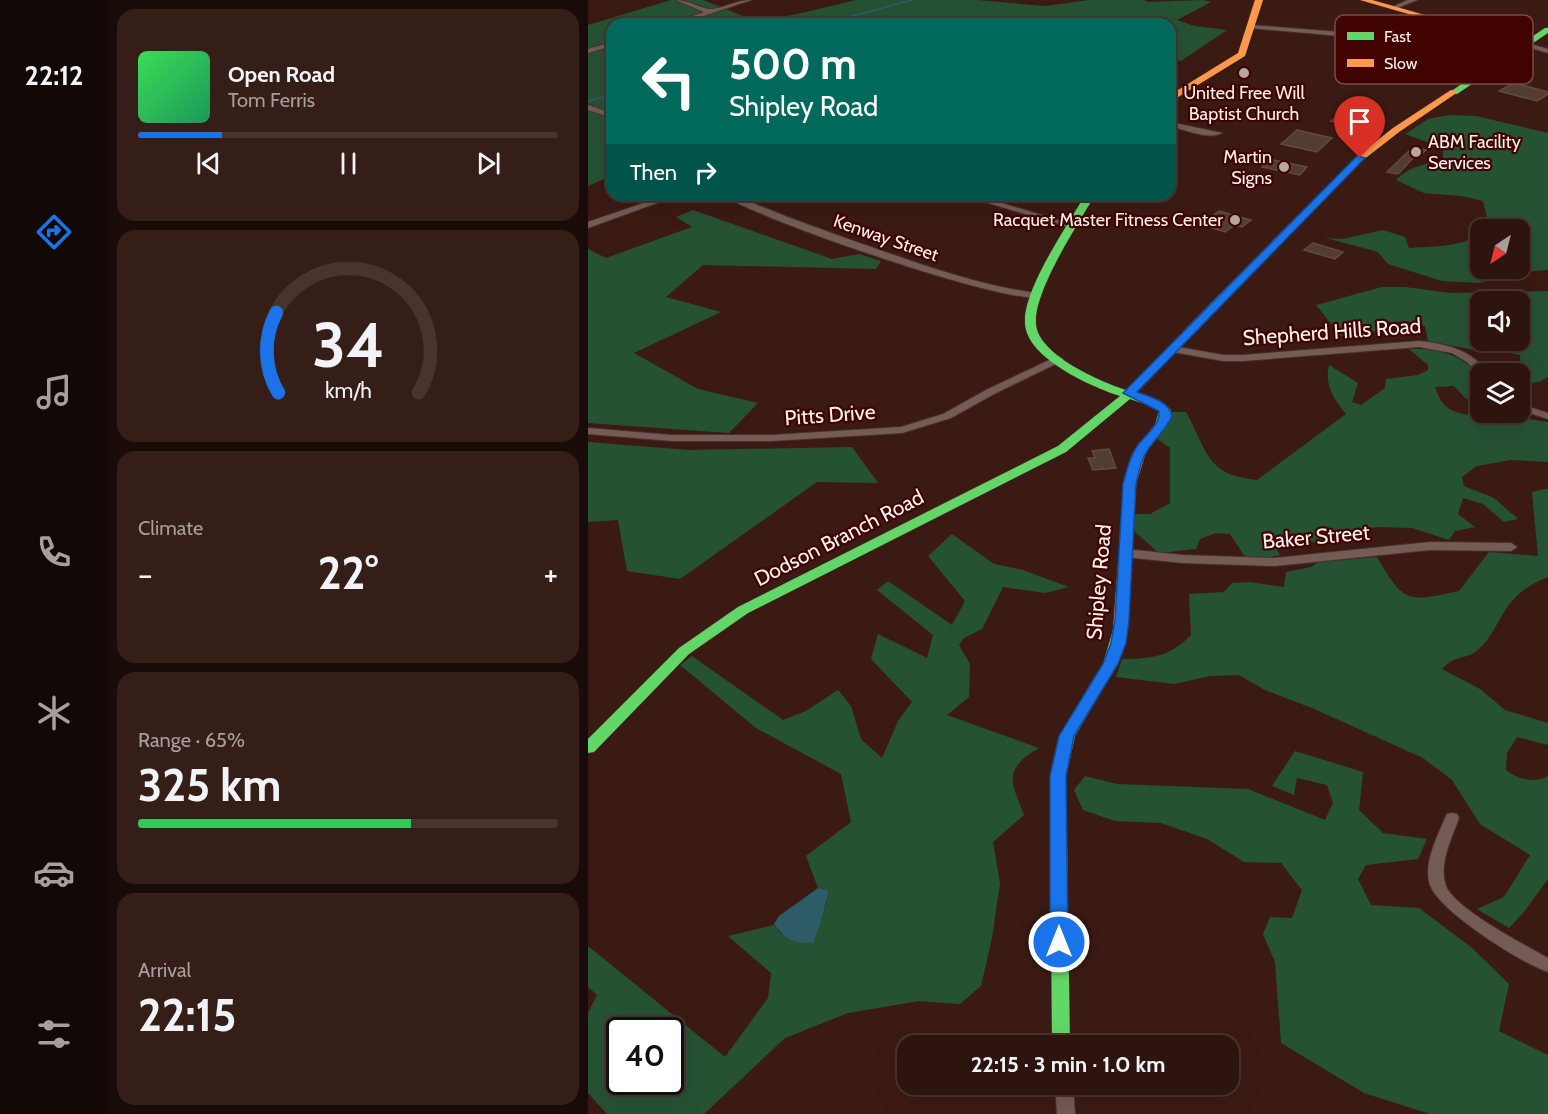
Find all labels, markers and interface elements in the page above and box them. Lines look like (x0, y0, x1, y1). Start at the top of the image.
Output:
legend (1335, 15, 1533, 84)
text: Fast (1384, 27, 1412, 46)
text: 500 m (729, 38, 857, 90)
icon: left (630, 42, 708, 120)
text: Slow (1384, 54, 1418, 73)
text: 22:12 (25, 59, 83, 92)
text: Open Road (228, 61, 335, 88)
marker: United Free Will Baptist Church (1237, 66, 1251, 80)
place label: United Free Will Baptist Church (1183, 82, 1306, 125)
text: Tom Ferris (228, 88, 315, 112)
text: Shipley Road (729, 90, 878, 123)
pin (1334, 96, 1385, 158)
icon: arrive (1343, 105, 1376, 138)
place label: ABM Facility Services (1428, 131, 1521, 174)
marker: ABM Facility Services (1409, 145, 1423, 159)
place label: Martin Signs (1223, 146, 1272, 189)
icon: previous (192, 147, 225, 180)
icon: pause (332, 147, 365, 180)
icon: next (472, 147, 505, 180)
icon: right (689, 156, 722, 189)
text: Then (630, 159, 677, 186)
marker: Martin Signs (1277, 160, 1291, 174)
place label: Racquet Master Fitness Center (993, 209, 1223, 231)
street label: Kenway Street (831, 210, 941, 266)
icon: directions (33, 211, 75, 253)
marker: Racquet Master Fitness Center (1228, 213, 1242, 227)
north arrow (1470, 219, 1530, 279)
map controls (1470, 219, 1530, 423)
button: sound (1470, 291, 1530, 351)
text: 34 (312, 307, 384, 383)
street label: Shepherd Hills Road (1242, 313, 1422, 350)
button: layers (1470, 363, 1530, 423)
icon: music (33, 371, 75, 413)
text: km/h (325, 377, 371, 403)
street label: Pitts Drive (784, 399, 876, 430)
street label: Dodson Branch Road (750, 484, 928, 591)
text: Climate (138, 516, 203, 540)
street label: Baker Street (1261, 519, 1371, 554)
street label: Shipley Road (1081, 523, 1116, 641)
icon: phone (33, 531, 75, 573)
text: 22° (318, 546, 378, 600)
text: − (138, 554, 153, 594)
text: + (543, 554, 558, 594)
icon: climate (33, 692, 75, 734)
text: Range · 65% (138, 728, 245, 752)
text: 325 km (138, 758, 281, 812)
icon: car (33, 852, 75, 894)
position arrow (1027, 910, 1091, 974)
text: Arrival (138, 958, 191, 982)
text: 22:15 (138, 988, 236, 1042)
icon: filters (33, 1013, 75, 1055)
speed limit sign: 40 (606, 1017, 684, 1095)
text: 22:15 · 3 min · 1.0 km (971, 1051, 1165, 1078)

